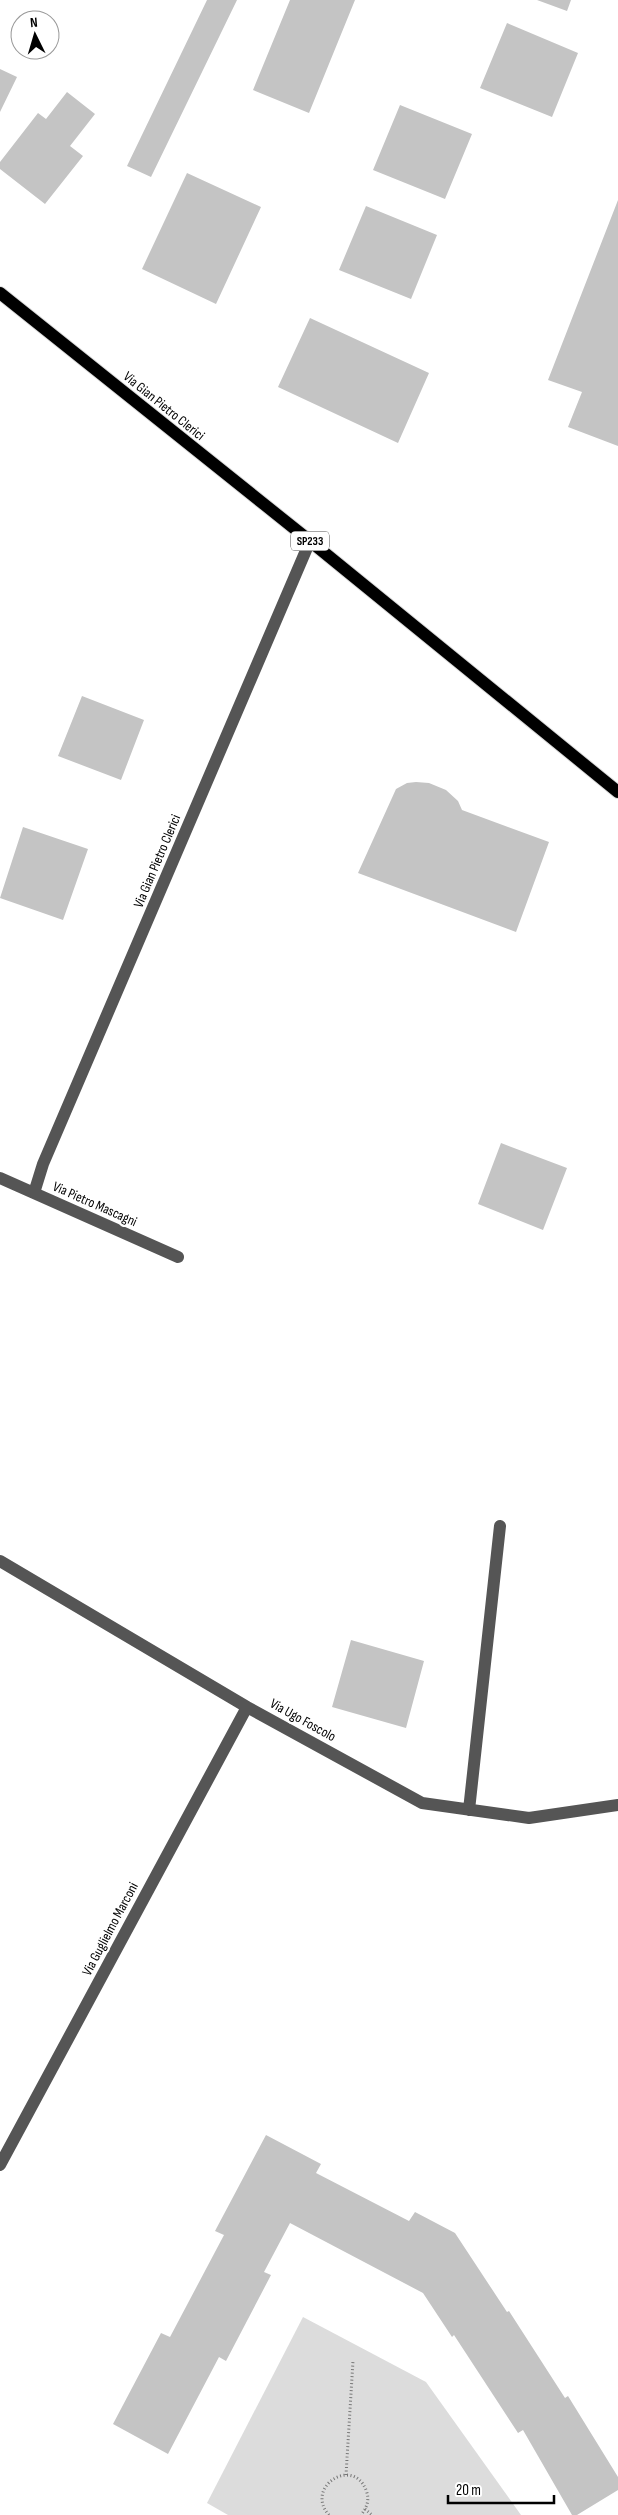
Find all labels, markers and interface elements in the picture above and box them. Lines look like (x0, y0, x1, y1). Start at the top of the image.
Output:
north arrow (10, 10, 60, 60)
text: N (29, 14, 38, 31)
street label: Via Gian Pietro Clerici (120, 368, 208, 444)
road number: SP233 (291, 532, 329, 550)
street label: Via Gian Pietro Clerici (130, 812, 184, 910)
street label: Via Pietro Mascagni (50, 1178, 140, 1230)
street label: Via Ugo Foscolo (267, 1695, 339, 1745)
street label: Via Guglielmo Marconi (78, 1879, 142, 1979)
scale bar (448, 2472, 554, 2504)
text: 20 m (456, 2481, 481, 2500)

